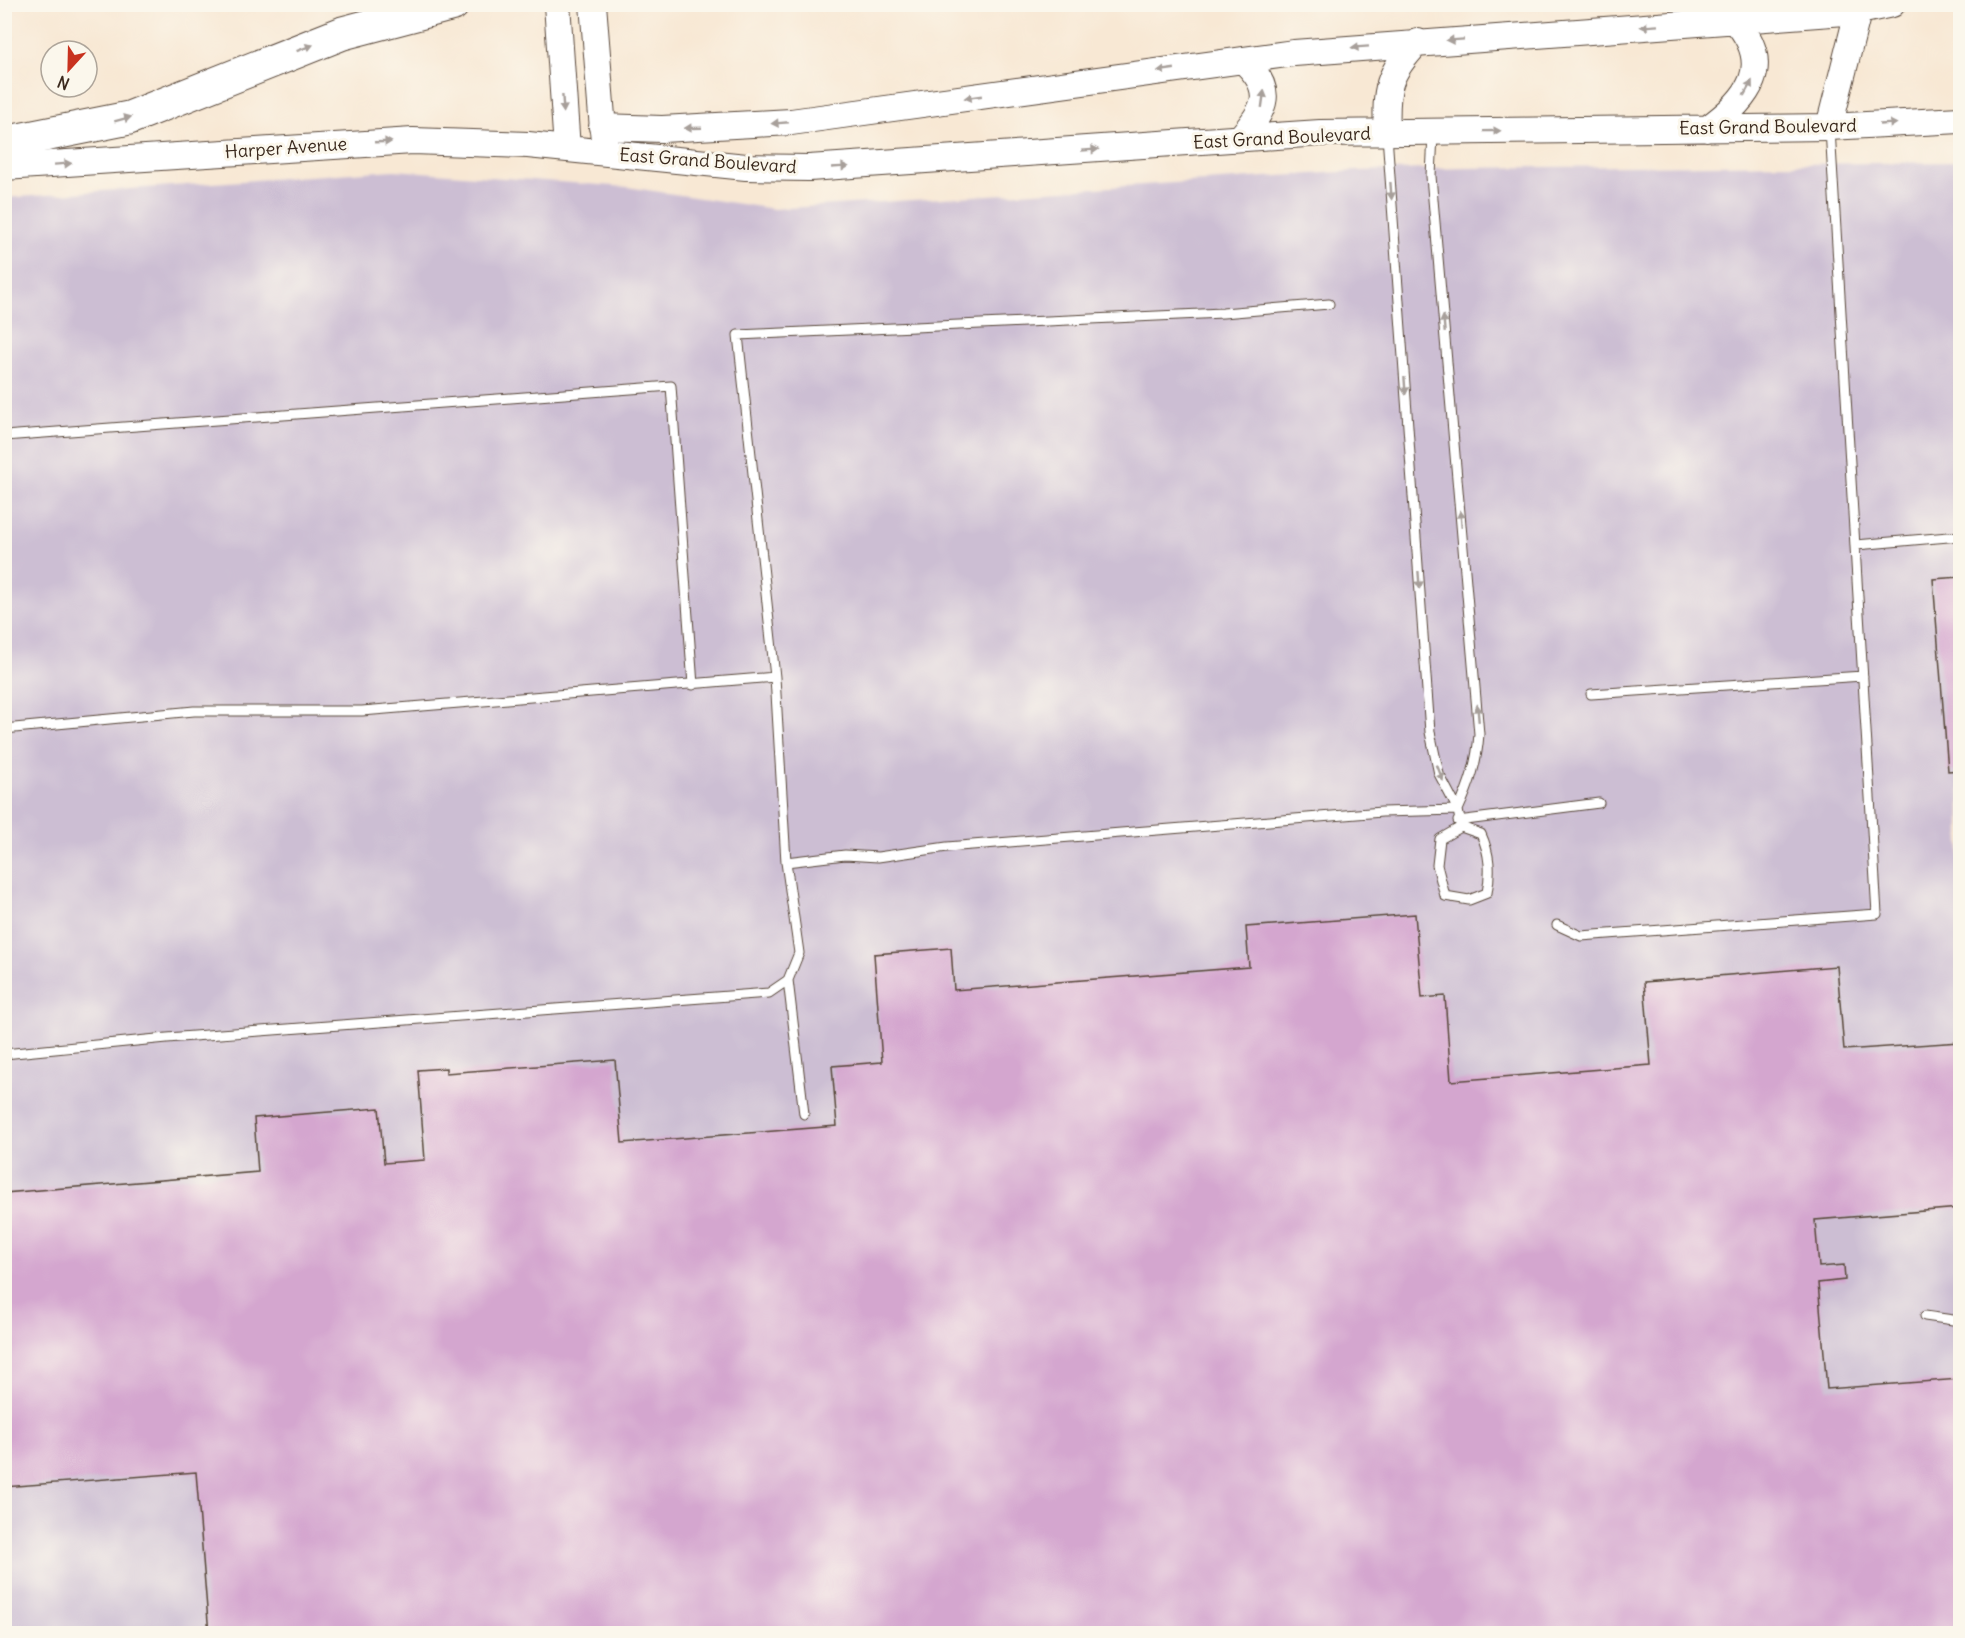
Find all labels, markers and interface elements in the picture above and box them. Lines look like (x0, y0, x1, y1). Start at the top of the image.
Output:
one-way arrow (1640, 21, 1659, 30)
one-way arrow (1445, 35, 1464, 44)
north arrow (39, 39, 99, 99)
one-way arrow (1350, 42, 1369, 51)
one-way arrow (296, 43, 314, 53)
one-way arrow (1156, 66, 1175, 75)
text: N (55, 72, 72, 94)
one-way arrow (1743, 80, 1753, 97)
one-way arrow (1258, 89, 1267, 108)
one-way arrow (963, 92, 982, 101)
one-way arrow (558, 95, 568, 114)
one-way arrow (114, 113, 132, 123)
street label: East Grand Boulevard (1679, 113, 1857, 140)
one-way arrow (770, 118, 789, 128)
one-way arrow (1878, 119, 1897, 128)
street label: East Grand Boulevard (1193, 121, 1372, 154)
one-way arrow (684, 123, 703, 133)
one-way arrow (1482, 126, 1501, 136)
street label: Harper Avenue (224, 132, 348, 163)
one-way arrow (374, 138, 393, 147)
street label: East Grand Boulevard (619, 143, 798, 178)
one-way arrow (1081, 145, 1100, 155)
one-way arrow (53, 159, 72, 169)
one-way arrow (830, 163, 849, 172)
one-way arrow (1386, 182, 1396, 201)
one-way arrow (1439, 315, 1449, 334)
one-way arrow (1400, 376, 1410, 395)
one-way arrow (1456, 509, 1466, 528)
one-way arrow (1415, 571, 1424, 590)
one-way arrow (1473, 703, 1482, 722)
one-way arrow (1435, 765, 1445, 783)

